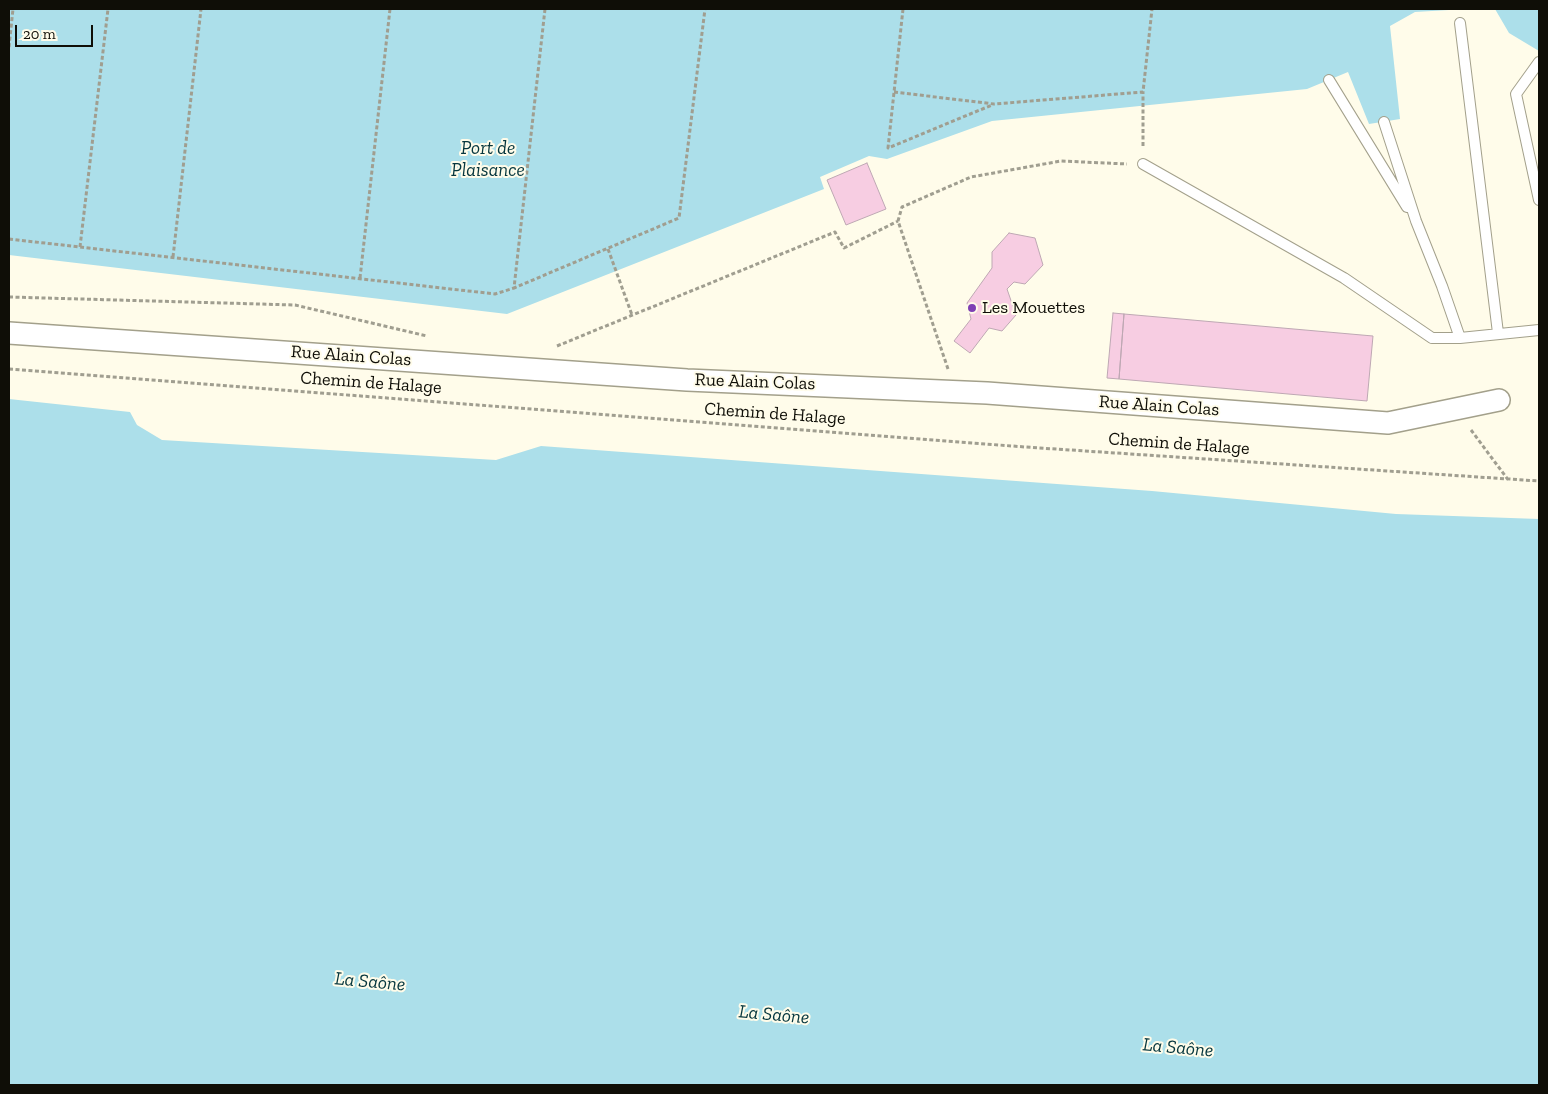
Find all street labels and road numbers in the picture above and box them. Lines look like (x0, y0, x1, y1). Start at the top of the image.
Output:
street label: Rue Alain Colas (290, 341, 412, 371)
street label: Chemin de Halage (300, 367, 442, 399)
street label: Rue Alain Colas (694, 369, 816, 395)
street label: Rue Alain Colas (1098, 391, 1220, 421)
street label: Chemin de Halage (704, 398, 846, 430)
street label: Chemin de Halage (1108, 428, 1250, 460)

